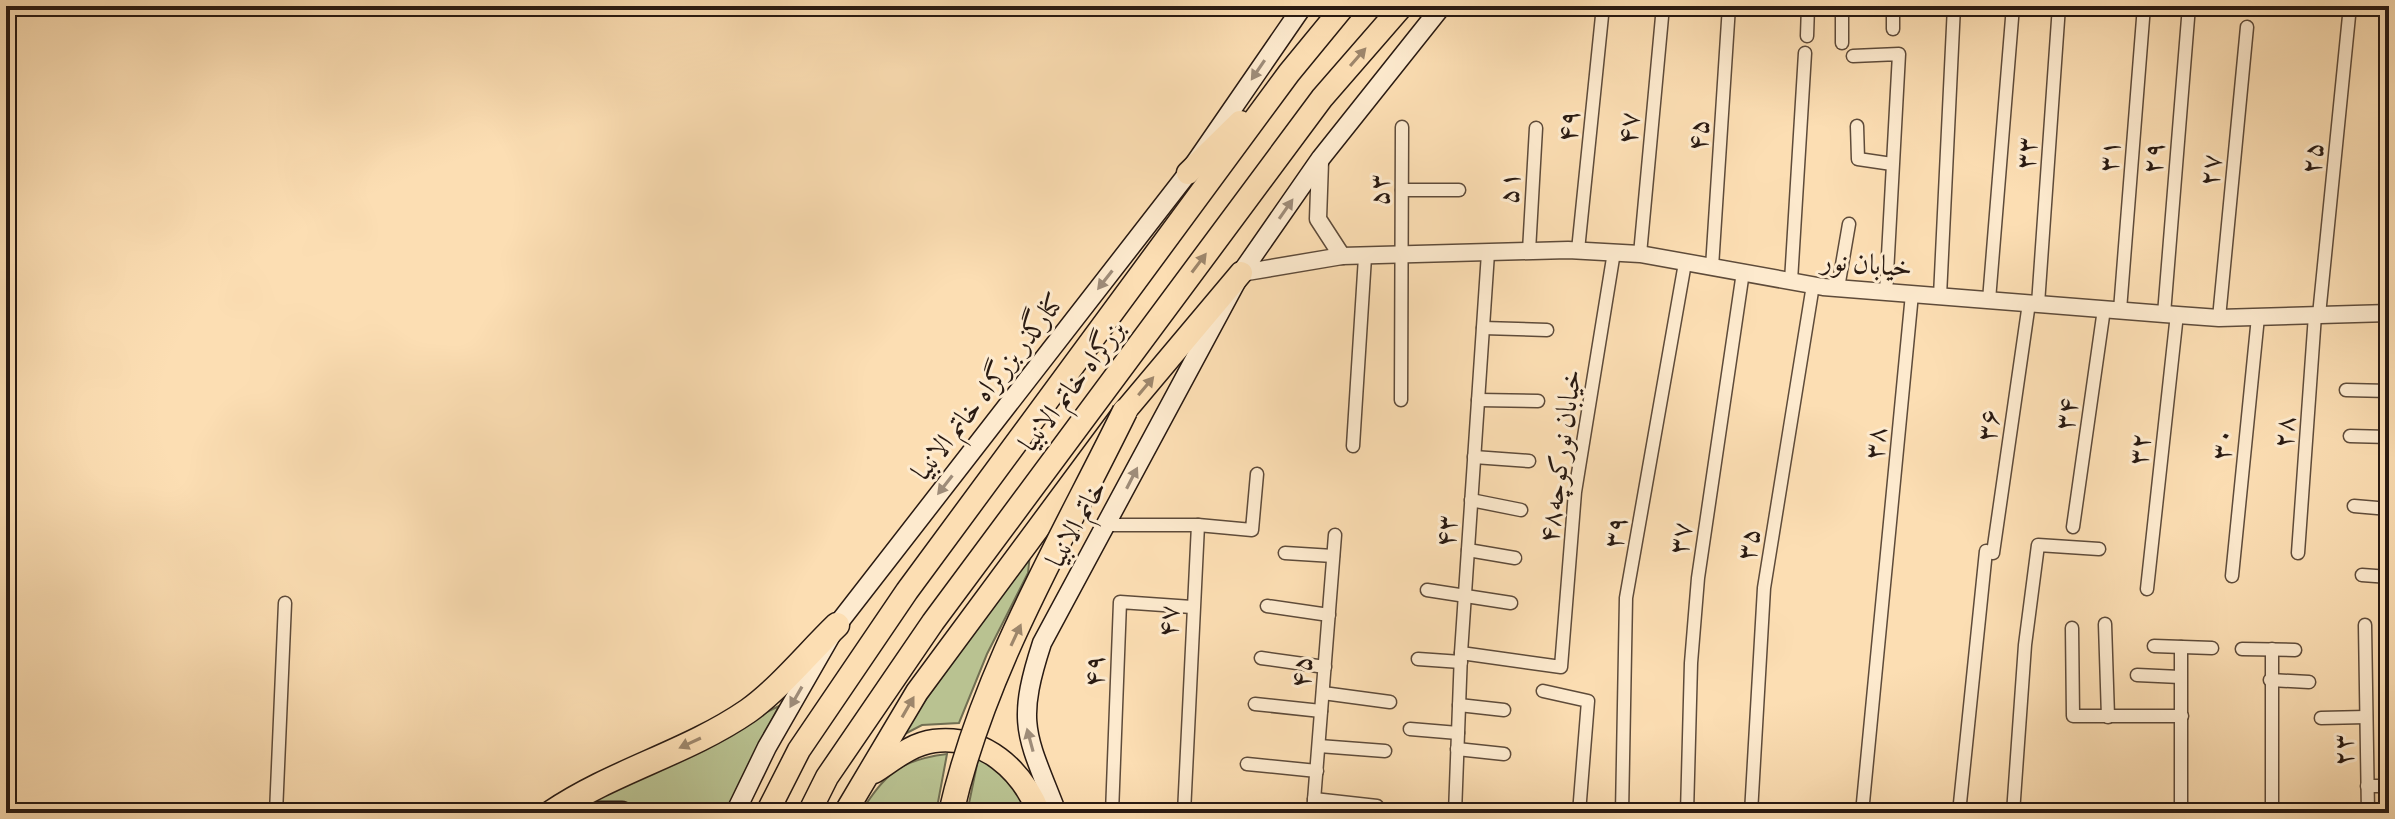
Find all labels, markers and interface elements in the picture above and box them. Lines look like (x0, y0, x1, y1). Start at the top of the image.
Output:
one-way arrow (1348, 48, 1366, 67)
one-way arrow (1251, 60, 1266, 81)
street label: ۴۹ (1547, 108, 1589, 144)
street label: ۴۷ (1608, 110, 1648, 146)
street label: ۴۵ (1678, 117, 1718, 153)
street label: ۳۳ (2006, 135, 2046, 171)
street label: ۳۱ (2089, 138, 2129, 174)
street label: ۲۹ (2133, 140, 2173, 176)
street label: ۲۵ (2291, 140, 2333, 176)
street label: ۲۷ (2189, 152, 2231, 188)
street label: ۵۱ (1489, 171, 1529, 205)
street label: ۵۳ (1360, 173, 1398, 207)
one-way arrow (1278, 199, 1293, 220)
street label: خیابان نور (1817, 241, 1914, 287)
one-way arrow (1191, 253, 1206, 274)
one-way arrow (1097, 270, 1114, 290)
street label: کنارگذر بزرگراه خاتم الانبیا (902, 284, 1077, 491)
street label: بزرگراه خاتم الانبیا (1010, 312, 1138, 462)
street label: خیابان نورکوچه۴۸ (1529, 367, 1591, 546)
one-way arrow (1137, 376, 1154, 396)
street label: ۳۴ (2045, 395, 2087, 433)
street label: ۳۶ (1967, 406, 2009, 444)
street label: ۲۸ (2264, 414, 2304, 450)
street label: ۳۸ (1855, 425, 1895, 461)
street label: ۳۰ (2201, 426, 2243, 462)
street label: ۳۲ (2118, 431, 2160, 467)
one-way arrow (1125, 467, 1139, 490)
street label: خاتم الانبیا (1036, 473, 1120, 576)
one-way arrow (938, 475, 954, 495)
street label: ۴۳ (1426, 513, 1466, 549)
street label: ۳۹ (1593, 513, 1637, 552)
street label: ۳۷ (1659, 519, 1701, 557)
street label: ۳۵ (1727, 525, 1769, 563)
street label: ۴۷ (1148, 604, 1188, 638)
one-way arrow (1009, 623, 1023, 646)
street label: ۴۹ (1074, 654, 1114, 688)
street label: ۴۵ (1281, 654, 1321, 690)
one-way arrow (789, 686, 803, 708)
one-way arrow (901, 696, 915, 719)
one-way arrow (1023, 728, 1036, 752)
street label: ۲۳ (2324, 733, 2362, 767)
one-way arrow (678, 736, 701, 750)

